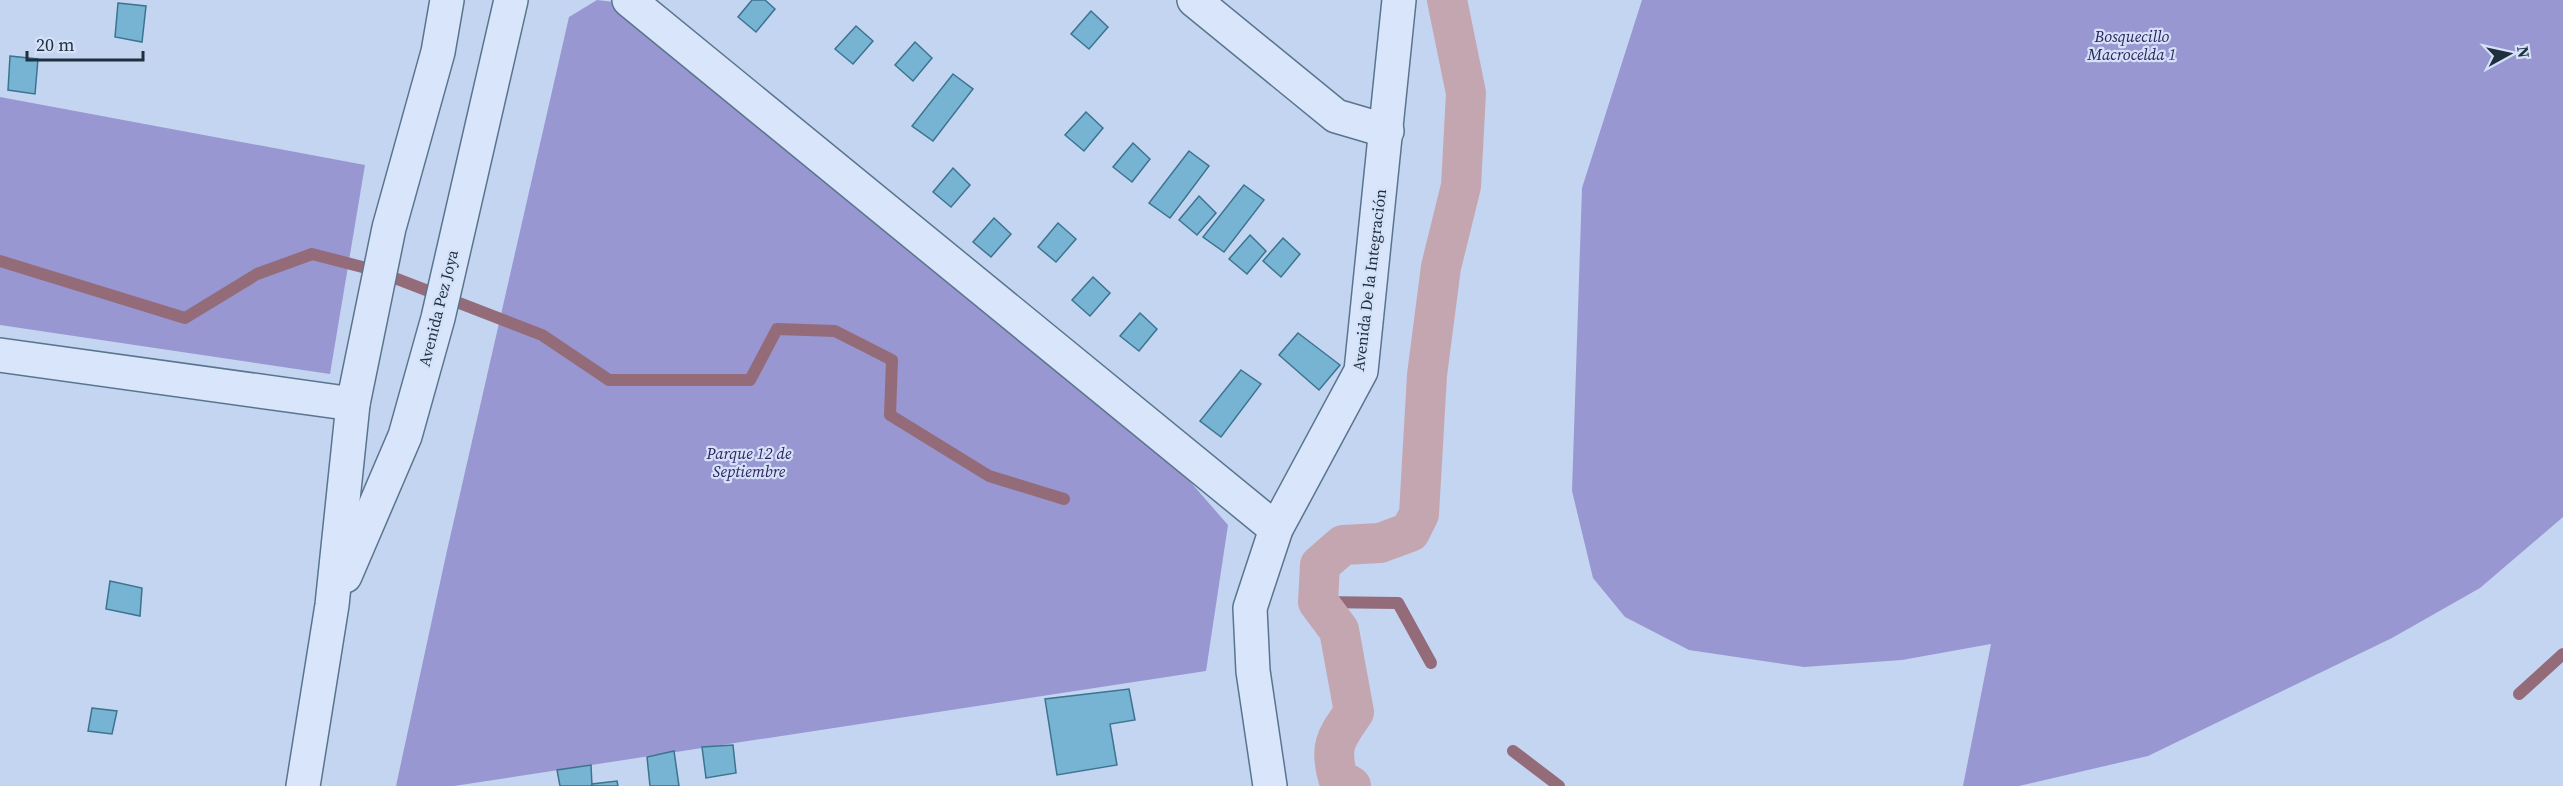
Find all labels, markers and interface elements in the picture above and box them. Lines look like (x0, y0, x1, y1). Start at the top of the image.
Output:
scale bar (27, 24, 142, 62)
north arrow (2479, 24, 2539, 84)
park label: Bosquecillo Macrocelda 1 (2086, 25, 2177, 65)
text: 20 m (36, 32, 74, 57)
text: N (2512, 45, 2536, 60)
street label: Avenida De la Integración (1347, 187, 1391, 372)
street label: Avenida Pez Joya (413, 247, 463, 369)
park label: Parque 12 de Septiembre (706, 442, 792, 482)

